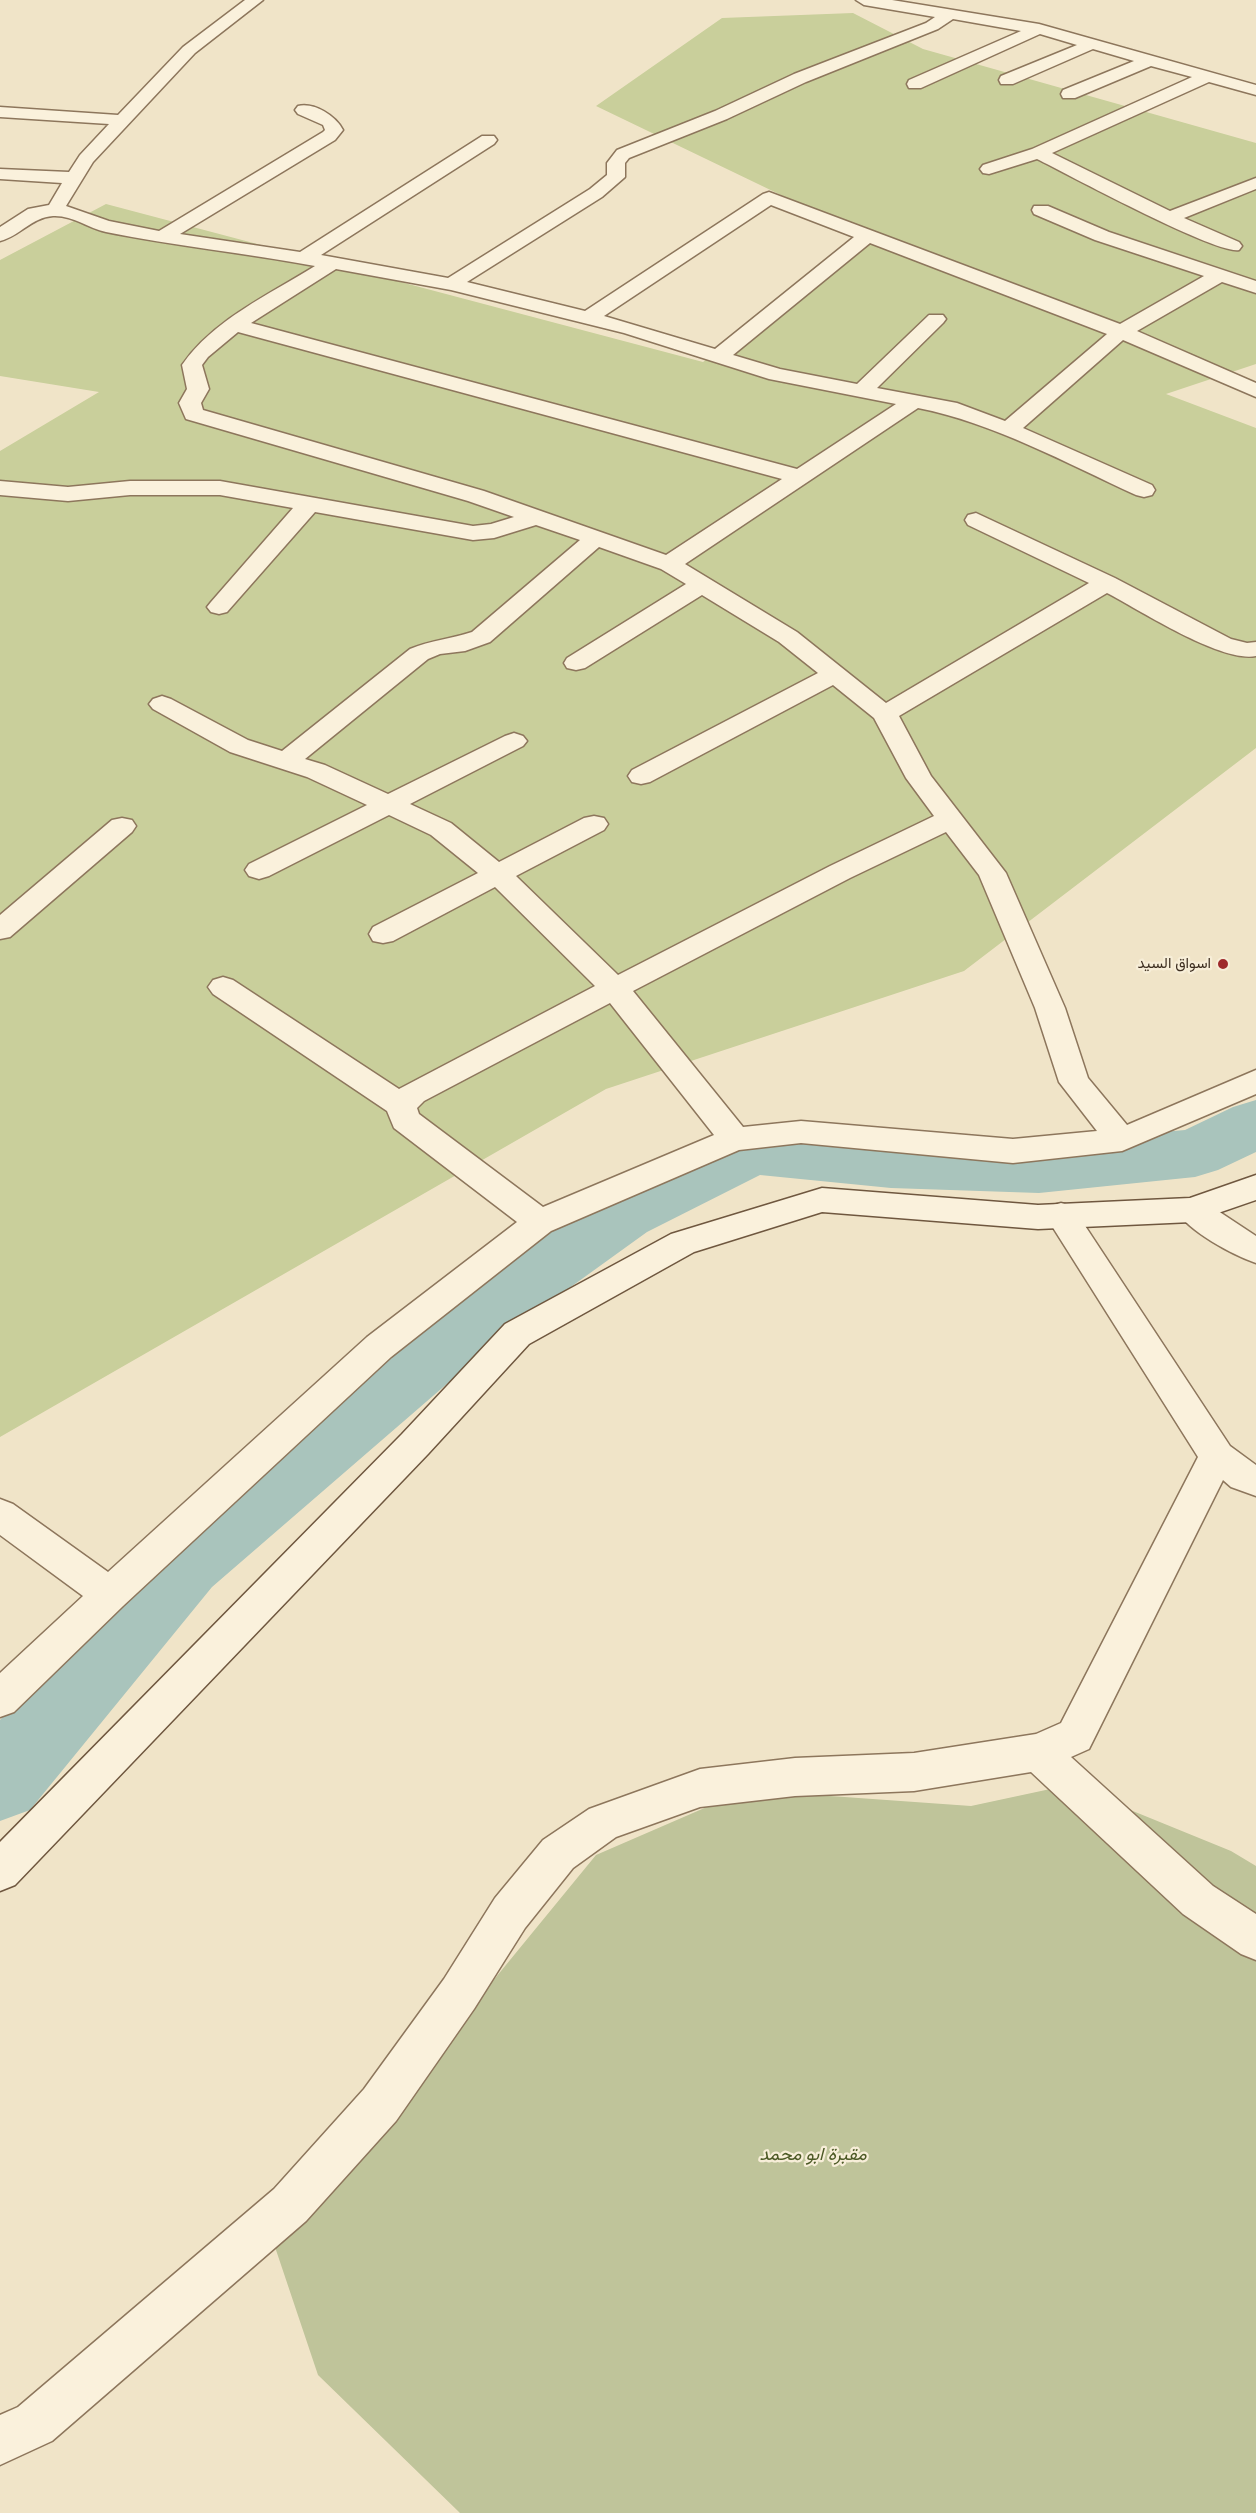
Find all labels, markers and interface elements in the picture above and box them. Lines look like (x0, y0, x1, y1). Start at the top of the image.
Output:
place label: اسواق السيد (1138, 955, 1211, 973)
marker: اسواق السيد (1216, 957, 1230, 971)
park label: مقبرة ابو محمد (760, 2144, 866, 2166)

